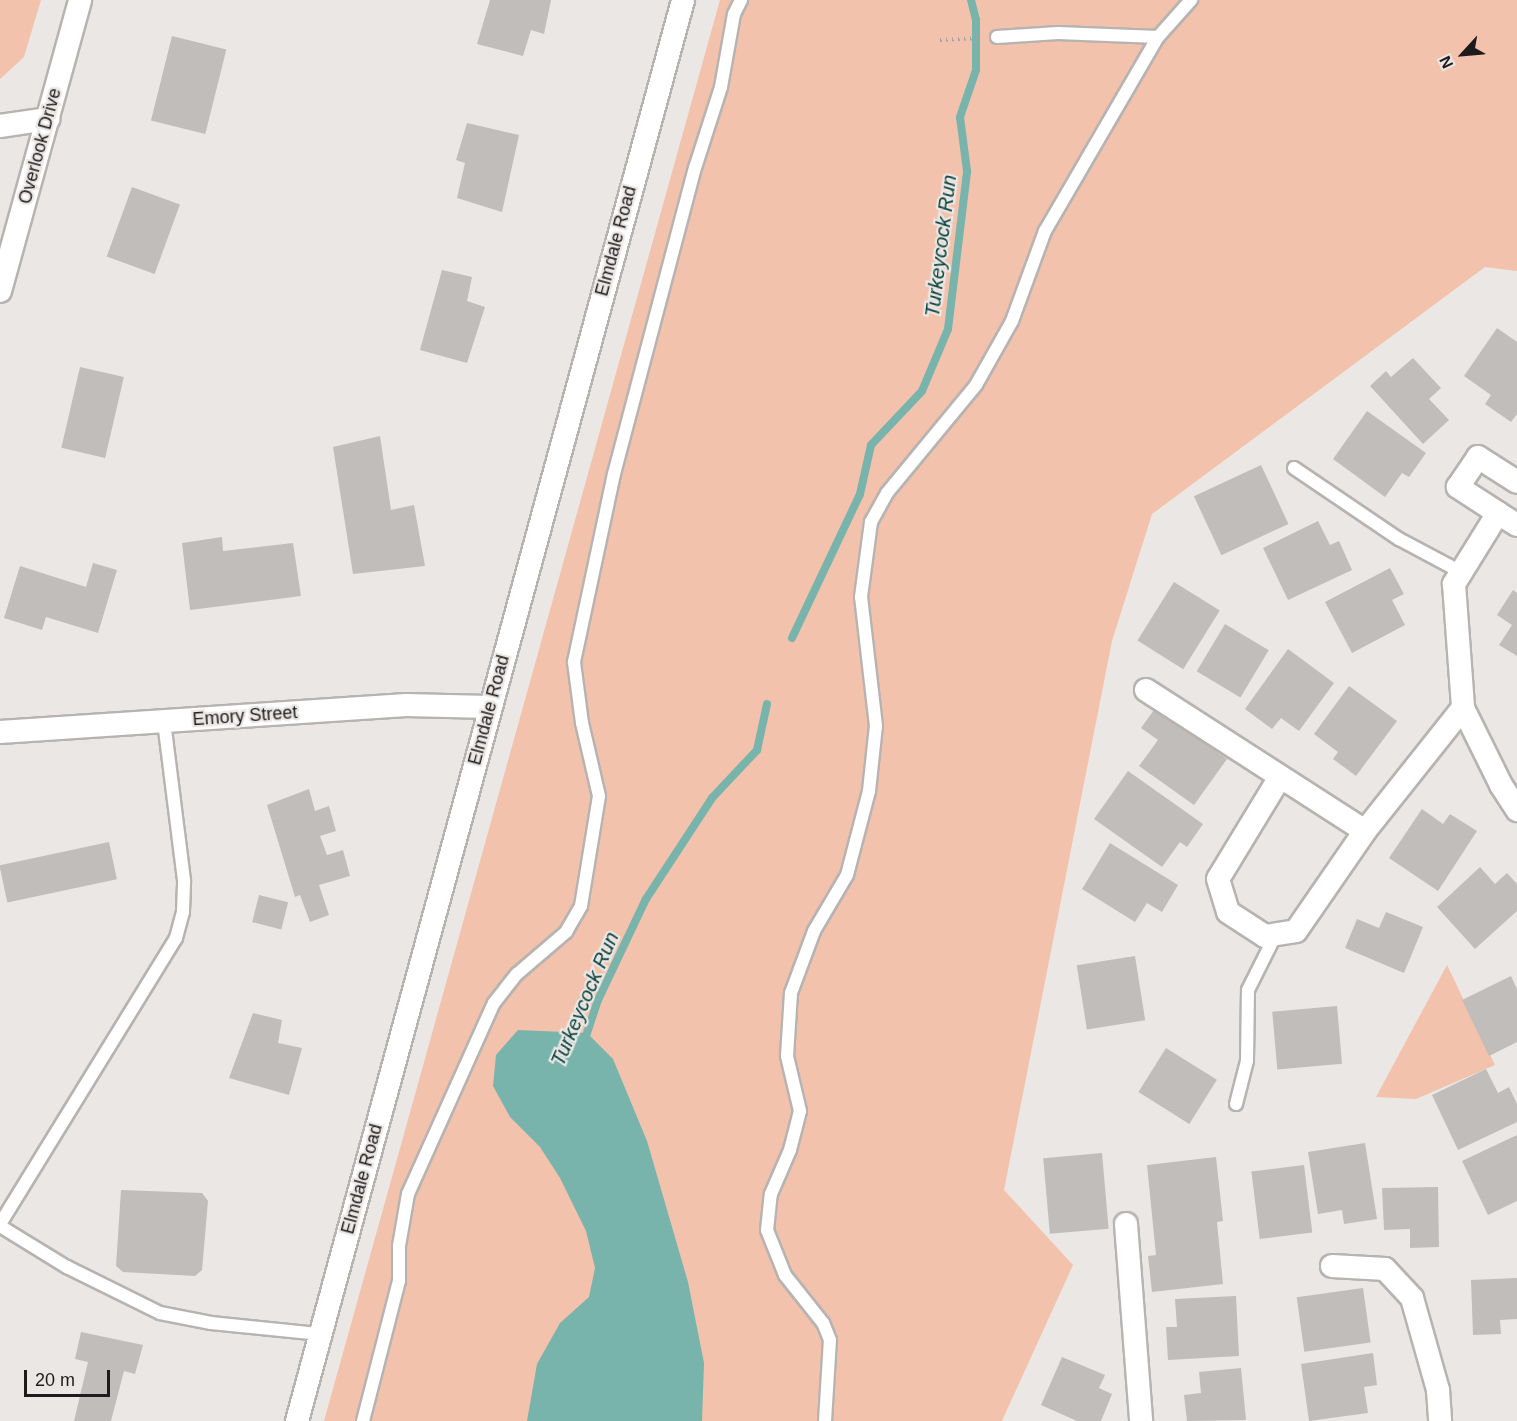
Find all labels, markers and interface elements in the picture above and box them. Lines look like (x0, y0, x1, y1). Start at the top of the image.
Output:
north arrow (1433, 24, 1493, 84)
text: N (1436, 53, 1457, 71)
street label: Overlook Drive (14, 86, 66, 206)
water label: Turkeycock Run (920, 174, 962, 318)
street label: Elmdale Road (591, 184, 641, 298)
street label: Elmdale Road (464, 653, 514, 767)
street label: Emory Street (192, 702, 298, 730)
water label: Turkeycock Run (546, 928, 624, 1070)
street label: Elmdale Road (337, 1122, 387, 1236)
scale bar (27, 1358, 112, 1396)
text: 20 m (35, 1370, 75, 1390)

